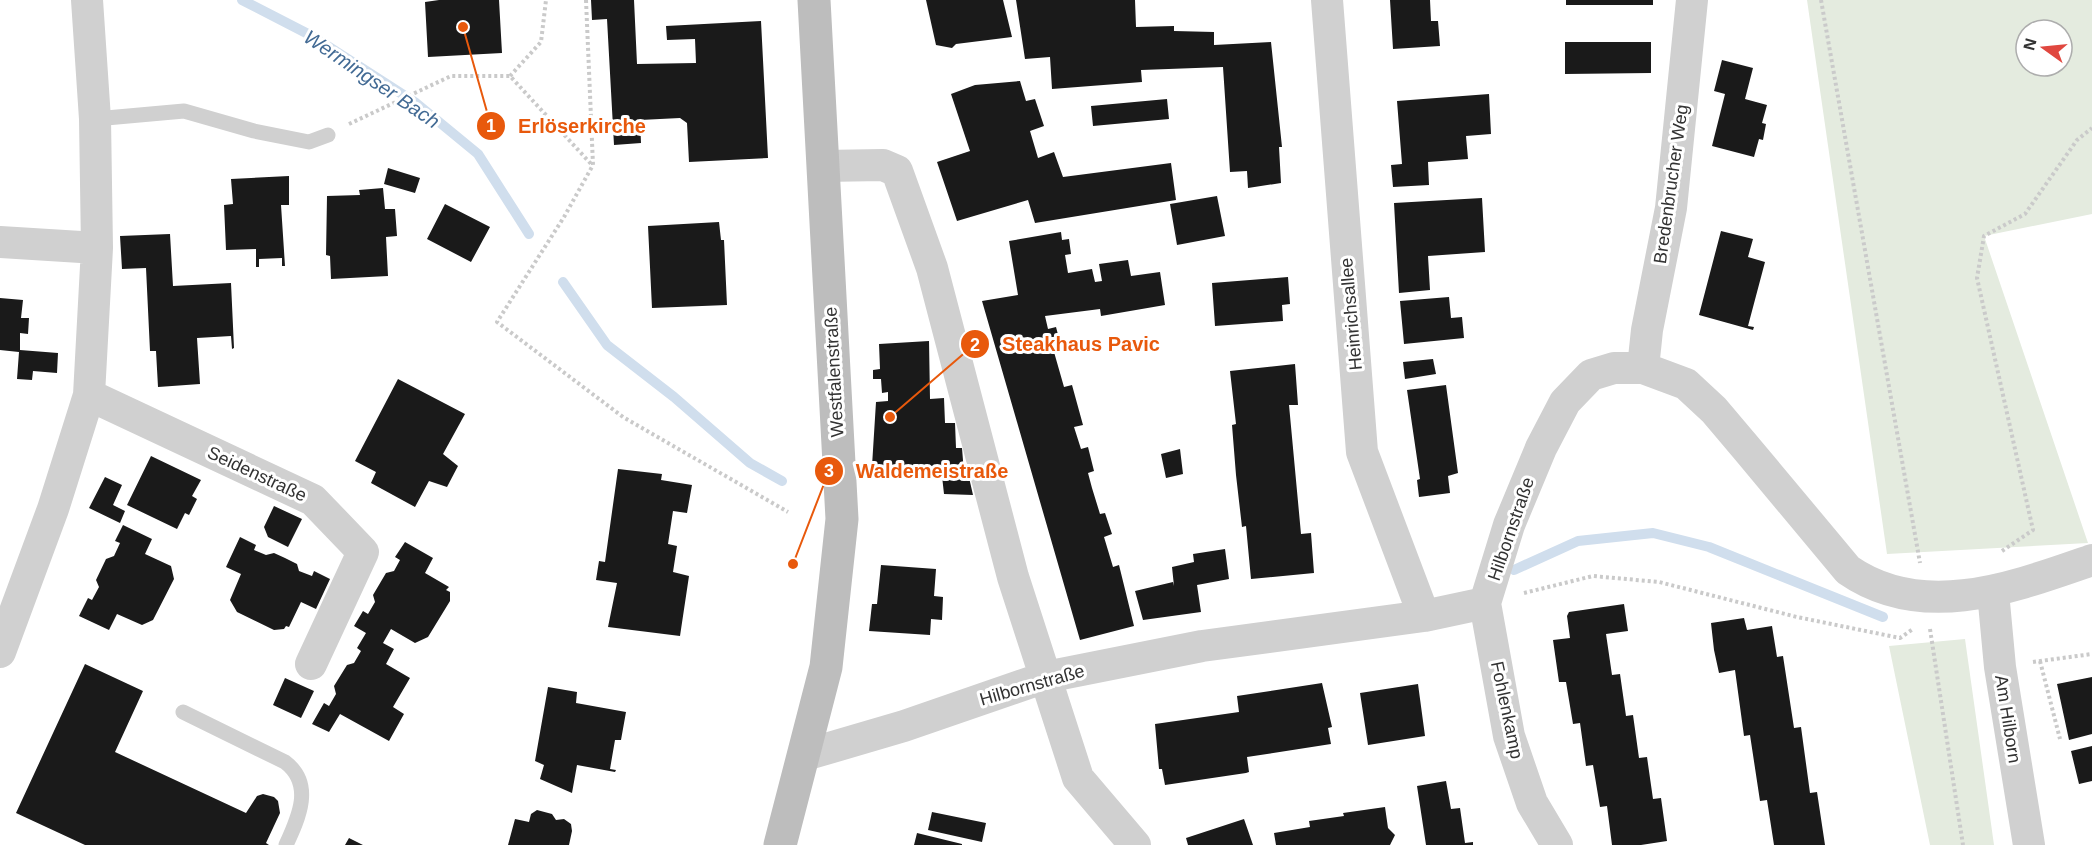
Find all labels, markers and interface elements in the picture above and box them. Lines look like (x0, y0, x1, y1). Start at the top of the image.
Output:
north arrow (2014, 18, 2074, 78)
water label: Wermingser Bach (300, 26, 444, 132)
text: N (2020, 36, 2040, 52)
street label: Bredenbrucher Weg (1650, 103, 1692, 265)
callout: Erlöserkirche (476, 107, 658, 145)
text: Erlöserkirche (518, 115, 646, 137)
text: 1 (486, 116, 496, 136)
street label: Heinrichsallee (1336, 257, 1366, 371)
street label: Westfalenstraße (821, 306, 847, 438)
callout: Steakhaus Pavic (960, 325, 1172, 363)
text: Steakhaus Pavic (1002, 333, 1160, 355)
text: 2 (970, 335, 980, 355)
street label: Seidenstraße (204, 442, 310, 506)
callout: Waldemeistraße (814, 452, 1020, 490)
text: Waldemeistraße (856, 460, 1008, 482)
text: 3 (824, 461, 834, 481)
street label: Hilbornstraße (1484, 475, 1538, 583)
street label: Fohlenkamp (1487, 659, 1527, 761)
street label: Hilbornstraße (977, 660, 1087, 710)
street label: Am Hilborn (1991, 673, 2025, 765)

